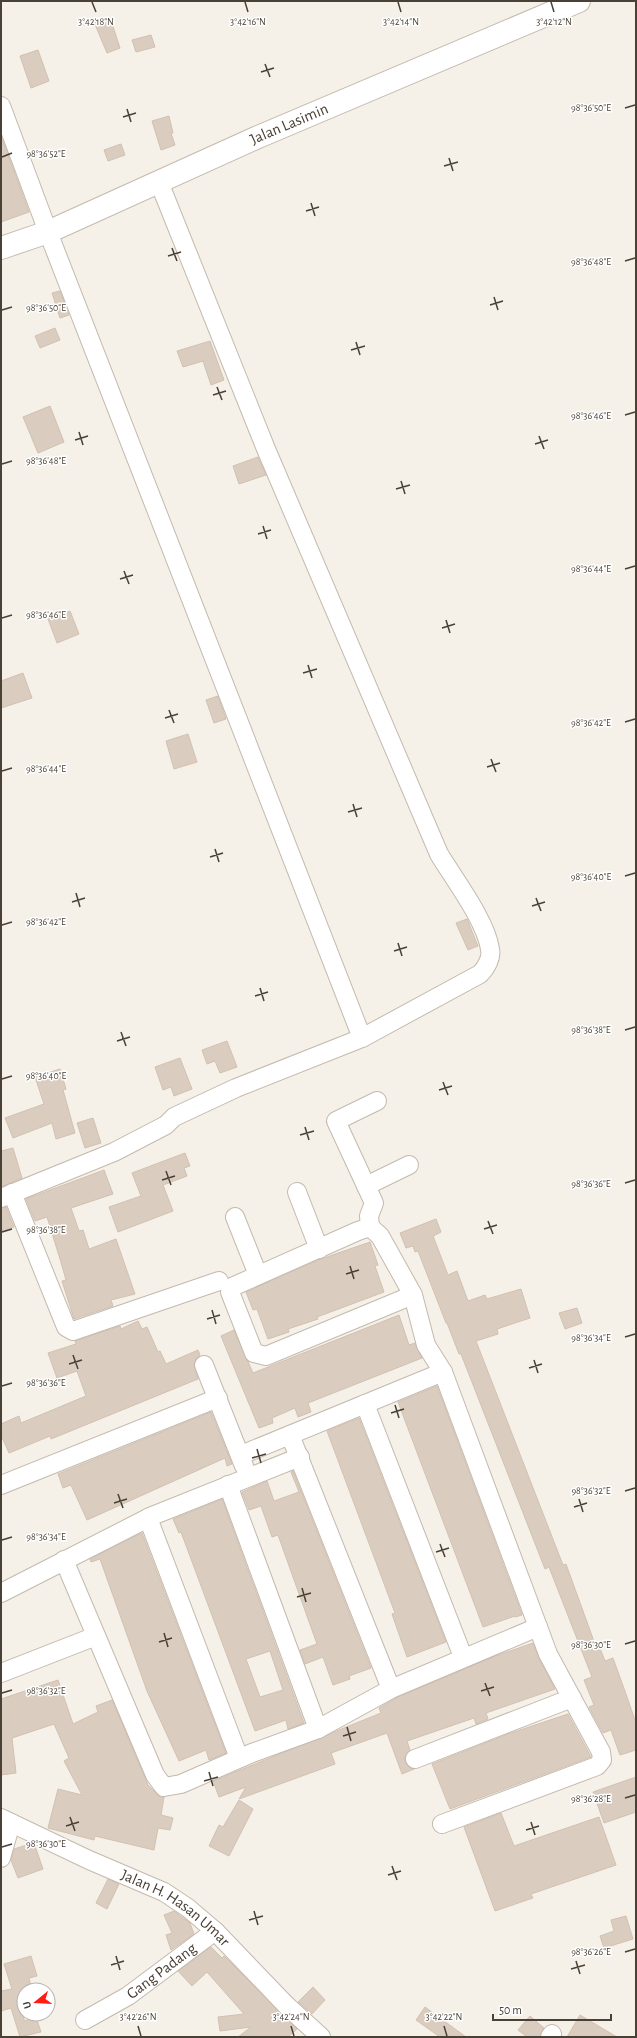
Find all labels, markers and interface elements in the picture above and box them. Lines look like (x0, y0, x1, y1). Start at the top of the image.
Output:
text: 3°42'18"N (78, 17, 114, 27)
text: 3°42'16"N (230, 17, 266, 27)
text: 3°42'14"N (383, 17, 419, 27)
text: 3°42'12"N (536, 17, 572, 27)
street label: Jalan Lasimin (248, 100, 330, 147)
text: 98°36'50"E (571, 103, 611, 113)
text: 98°36'52"E (26, 149, 66, 159)
text: 98°36'48"E (571, 257, 611, 267)
text: 98°36'50"E (26, 303, 66, 313)
text: 98°36'46"E (571, 411, 611, 421)
text: 98°36'48"E (26, 456, 66, 466)
text: 98°36'44"E (571, 564, 611, 574)
text: 98°36'46"E (26, 610, 66, 620)
text: 98°36'42"E (571, 718, 611, 728)
text: 98°36'44"E (26, 764, 66, 774)
text: 98°36'40"E (571, 872, 611, 882)
text: 98°36'42"E (26, 917, 66, 927)
text: 98°36'38"E (571, 1025, 611, 1035)
text: 98°36'40"E (26, 1071, 66, 1081)
text: 98°36'36"E (571, 1179, 611, 1189)
text: 98°36'38"E (26, 1225, 66, 1235)
text: 98°36'34"E (571, 1333, 611, 1343)
text: 98°36'36"E (26, 1378, 66, 1388)
text: 98°36'32"E (571, 1486, 611, 1496)
text: 98°36'34"E (26, 1532, 66, 1542)
text: 98°36'30"E (571, 1640, 611, 1650)
text: 98°36'32"E (26, 1686, 66, 1696)
text: 98°36'28"E (571, 1794, 611, 1804)
text: 98°36'30"E (26, 1839, 66, 1849)
street label: Jalan H. Hasan Umar (119, 1867, 234, 1950)
street label: Gang Padang (124, 1940, 199, 2002)
text: 98°36'26"E (571, 1947, 611, 1957)
north arrow (16, 1982, 56, 2022)
scale bar (493, 1996, 611, 2022)
text: U (21, 2000, 33, 2010)
text: 50 m (499, 2004, 522, 2016)
text: 3°42'26"N (120, 2012, 156, 2022)
text: 3°42'24"N (272, 2012, 310, 2022)
text: 3°42'22"N (426, 2012, 462, 2022)

